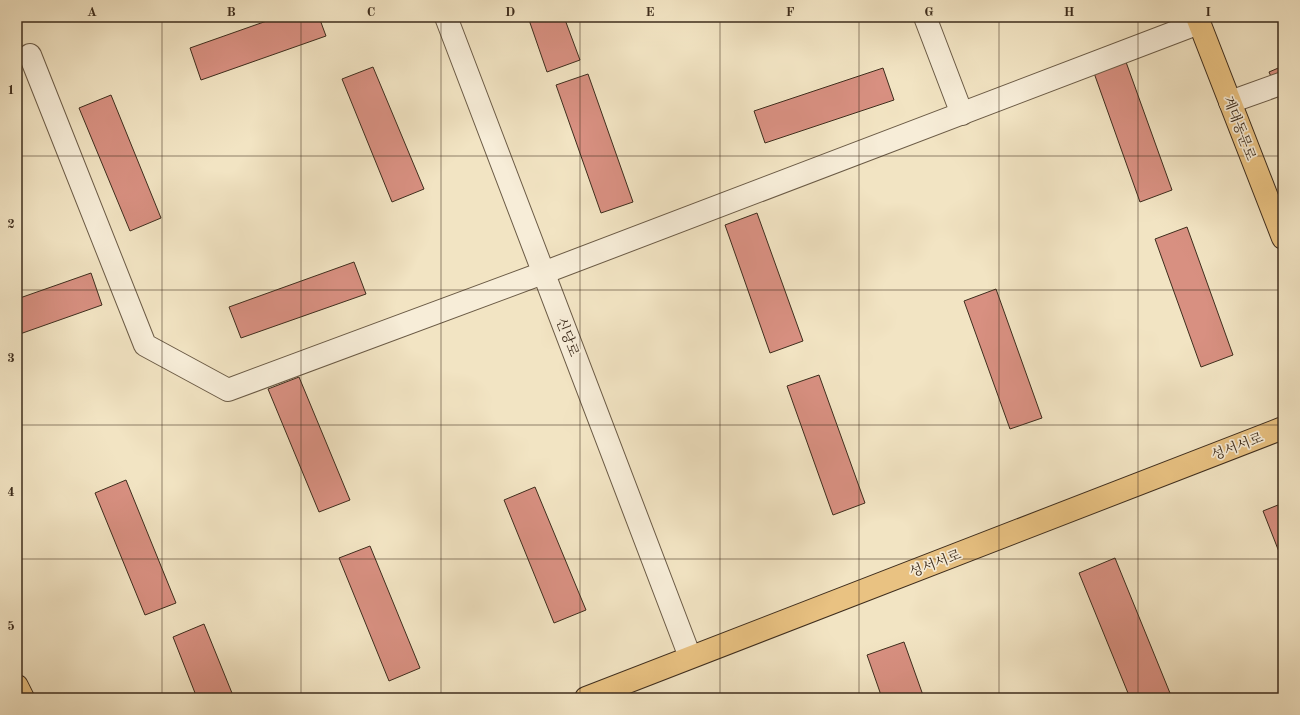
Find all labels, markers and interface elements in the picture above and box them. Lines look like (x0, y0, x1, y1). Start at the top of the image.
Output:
text: A (87, 6, 97, 19)
text: B (226, 6, 236, 19)
text: C (367, 6, 375, 19)
text: D (505, 6, 515, 19)
text: E (646, 6, 655, 19)
text: F (786, 6, 795, 19)
text: G (924, 6, 934, 19)
text: H (1064, 6, 1075, 19)
text: I (1205, 6, 1211, 19)
text: 1 (7, 84, 15, 97)
street label: 계대동문로 (1220, 94, 1259, 163)
text: 2 (7, 218, 15, 231)
street label: 신당로 (553, 316, 582, 359)
text: 3 (7, 352, 15, 365)
street label: 성서서로 (1209, 430, 1266, 463)
text: 4 (7, 486, 15, 499)
street label: 성서서로 (907, 547, 964, 580)
text: 5 (7, 620, 15, 633)

